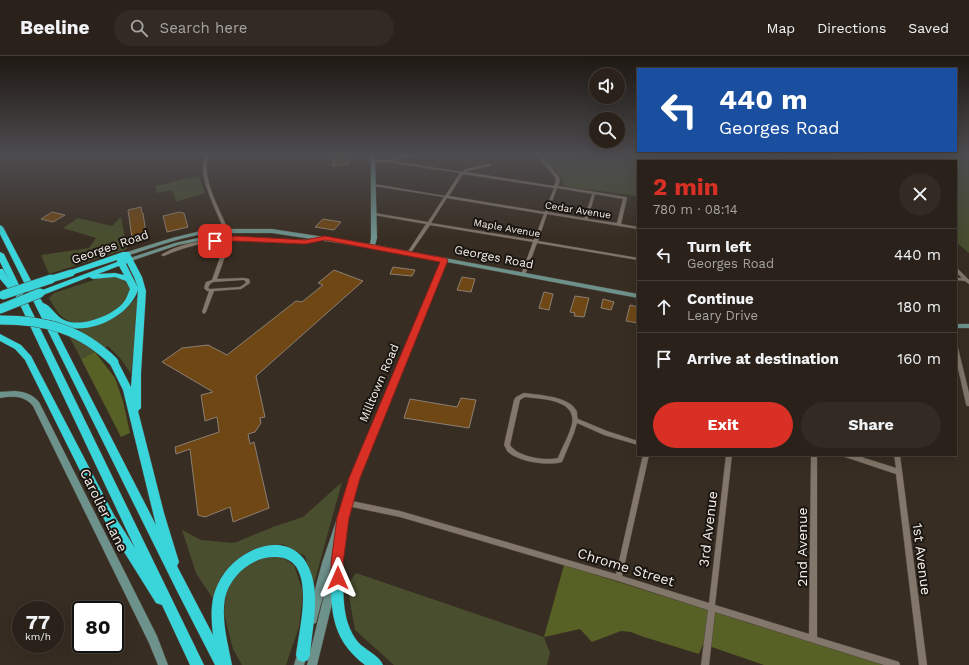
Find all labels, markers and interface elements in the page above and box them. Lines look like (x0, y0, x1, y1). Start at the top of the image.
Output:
search box (114, 10, 394, 46)
text: Beeline (20, 16, 90, 39)
icon: search (128, 17, 150, 39)
text: Search here (160, 19, 247, 37)
text: Map (767, 20, 795, 36)
text: Directions (817, 20, 886, 36)
text: Saved (908, 20, 949, 36)
map controls (589, 68, 625, 148)
button: sound (589, 68, 625, 104)
text: 440 m (719, 83, 808, 116)
icon: left (653, 84, 705, 136)
button: search (589, 112, 625, 148)
text: Georges Road (719, 117, 840, 138)
text: 2 min (653, 173, 719, 201)
button: close (899, 173, 941, 215)
street label: Cedar Avenue (544, 199, 612, 221)
text: 780 m · 08:14 (653, 202, 738, 217)
street label: Maple Avenue (473, 217, 541, 239)
pin (198, 224, 232, 258)
street label: Georges Road (70, 227, 150, 267)
icon: arrive (204, 230, 226, 252)
text: Turn left (687, 238, 751, 256)
street label: Georges Road (453, 242, 535, 272)
icon: left (653, 244, 675, 266)
text: 440 m (894, 246, 941, 264)
text: Georges Road (687, 256, 774, 271)
text: Continue (687, 290, 754, 308)
icon: ahead (653, 296, 675, 318)
text: 180 m (897, 298, 941, 316)
text: Leary Drive (687, 308, 758, 323)
street label: Milltown Road (356, 342, 402, 424)
icon: arrive (653, 348, 675, 370)
text: Arrive at destination (687, 350, 839, 368)
text: 160 m (897, 350, 941, 368)
button: Exit (653, 402, 793, 448)
button: Share (801, 402, 941, 448)
street label: Carolier Lane (77, 466, 131, 554)
street label: 3rd Avenue (695, 490, 721, 568)
street label: 2nd Avenue (794, 507, 810, 587)
street label: 1st Avenue (910, 522, 934, 596)
street label: Chrome Street (576, 545, 677, 589)
position arrow (317, 557, 359, 599)
speed limit sign: 80 (72, 601, 124, 653)
text: 77 (26, 610, 50, 634)
text: km/h (25, 631, 51, 642)

